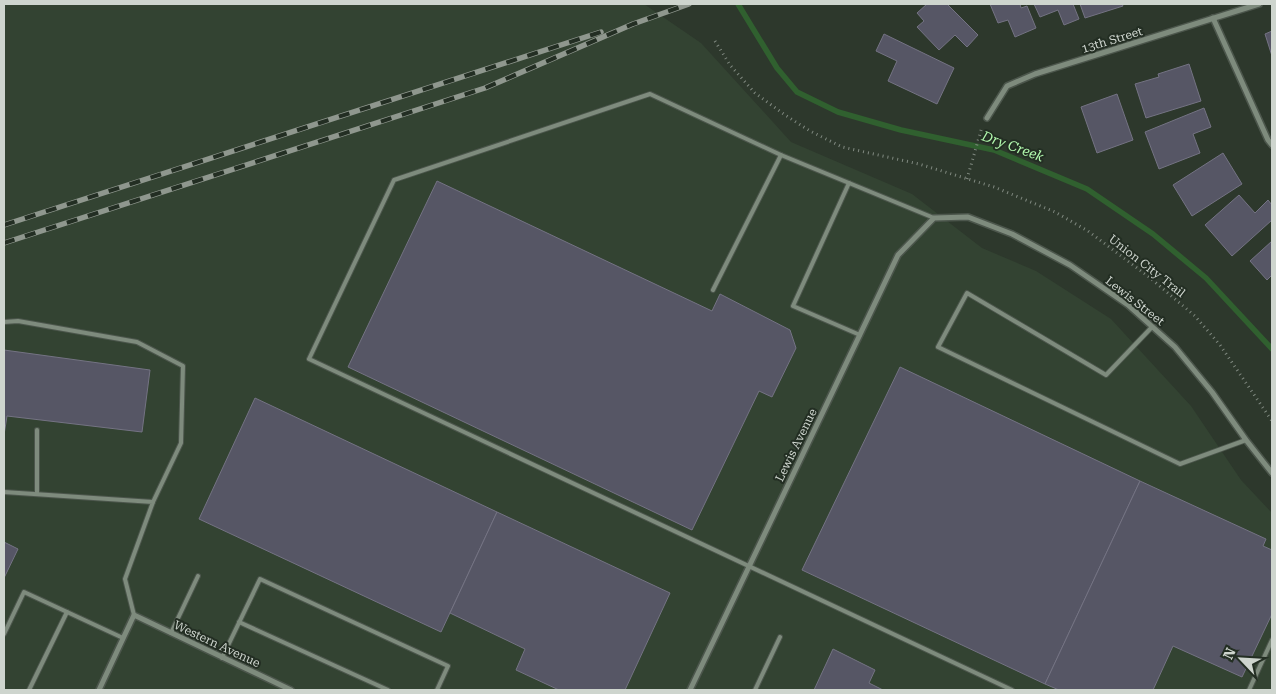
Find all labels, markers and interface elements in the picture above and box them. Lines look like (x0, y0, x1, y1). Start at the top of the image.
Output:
street label: 13th Street (1080, 24, 1145, 56)
water label: Dry Creek (979, 127, 1047, 165)
street label: Union City Trail (1106, 232, 1188, 300)
street label: Lewis Street (1103, 274, 1168, 329)
street label: Lewis Avenue (772, 406, 820, 484)
street label: Western Avenue (172, 618, 263, 670)
north arrow (1216, 634, 1266, 684)
text: N (1220, 645, 1239, 662)

